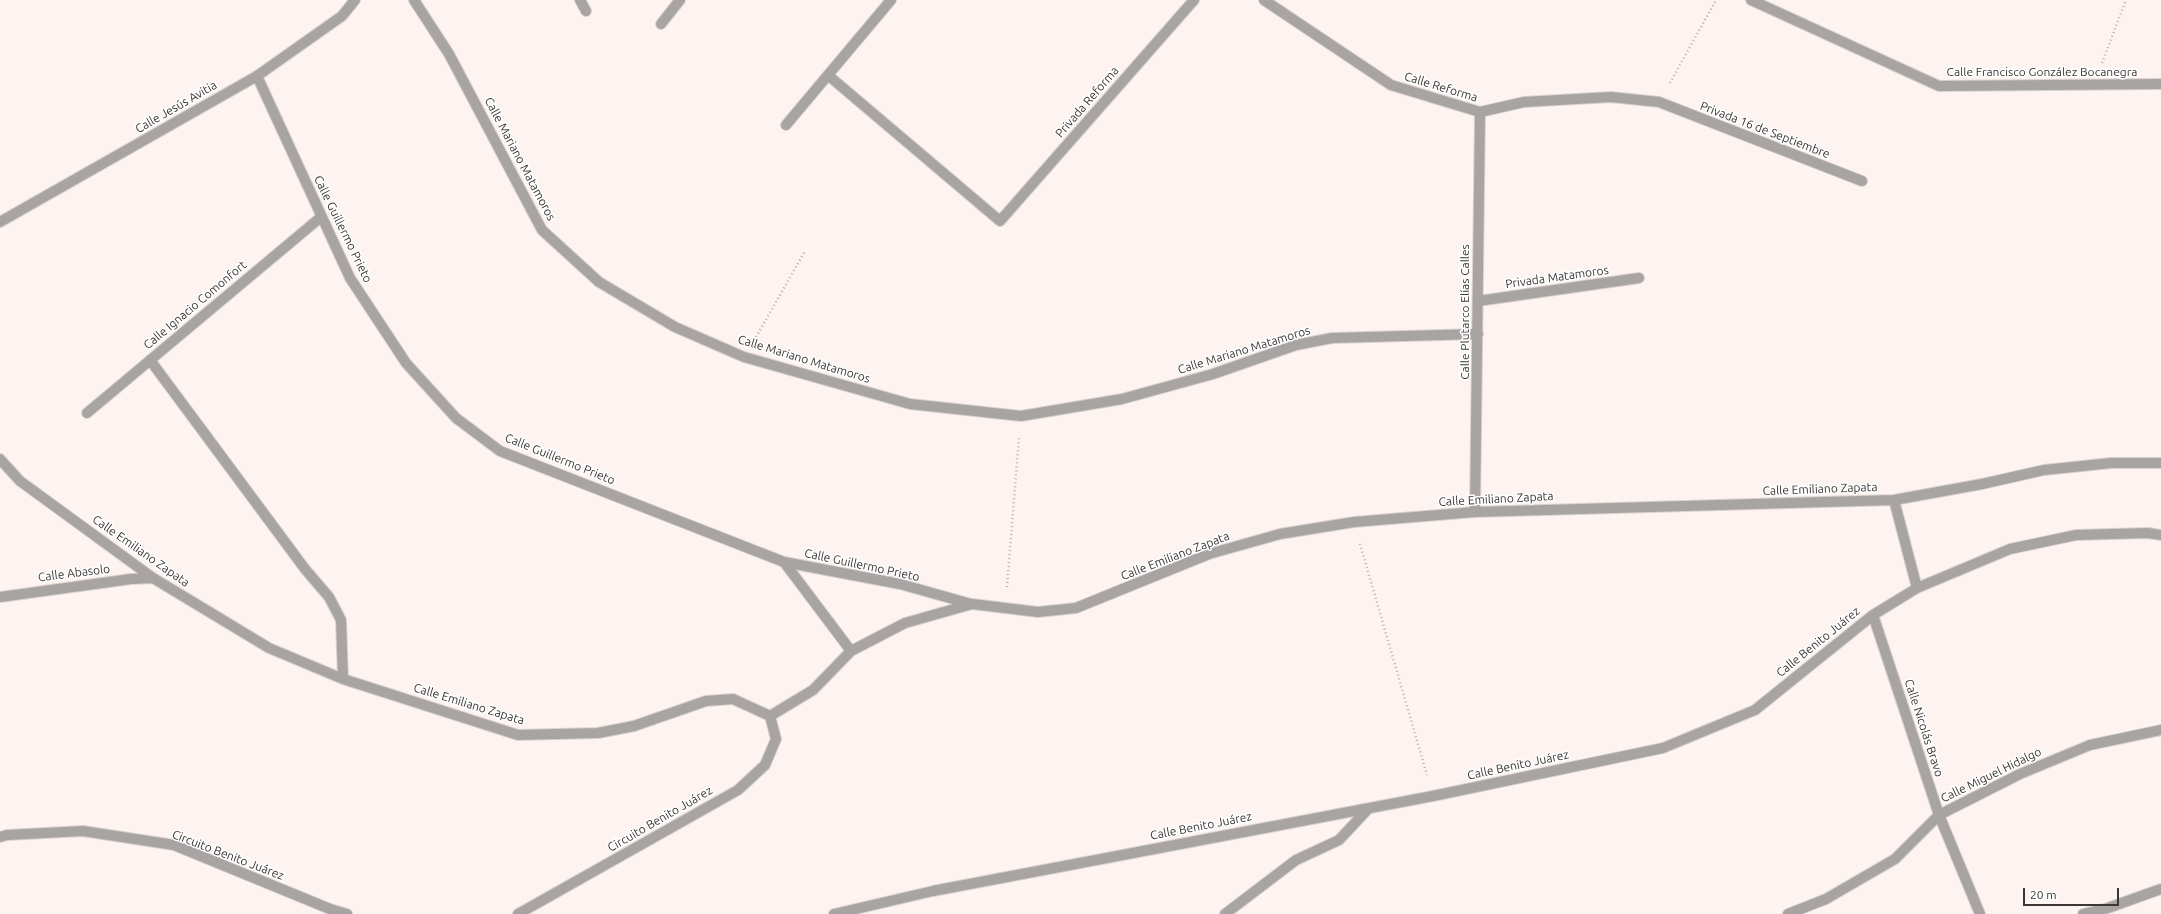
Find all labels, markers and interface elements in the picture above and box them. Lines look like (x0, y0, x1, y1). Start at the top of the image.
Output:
street label: Privada Reforma (1052, 64, 1122, 140)
street label: Calle Francisco González Bocanegra (1947, 65, 2137, 79)
street label: Calle Reforma (1403, 69, 1479, 105)
street label: Calle Jesús Avitia (133, 78, 219, 136)
street label: Calle Mariano Matamoros (481, 95, 559, 223)
street label: Privada 16 de Septiembre (1698, 99, 1832, 161)
street label: Calle Guillermo Prieto (311, 173, 375, 285)
street label: Calle Plutarco Elías Calles (1458, 244, 1472, 380)
street label: Calle Ignacio Comonfort (141, 258, 249, 352)
street label: Privada Matamoros (1504, 263, 1610, 291)
street label: Calle Mariano Matamoros (1176, 323, 1312, 377)
street label: Calle Mariano Matamoros (736, 332, 872, 386)
street label: Calle Guillermo Prieto (503, 430, 617, 488)
street label: Calle Emiliano Zapata (1762, 480, 1878, 498)
street label: Calle Emiliano Zapata (1438, 489, 1554, 509)
street label: Calle Emiliano Zapata (90, 512, 192, 590)
street label: Calle Emiliano Zapata (1119, 529, 1231, 583)
street label: Calle Guillermo Prieto (803, 546, 921, 584)
street label: Calle Abasolo (37, 561, 111, 585)
street label: Calle Benito Juárez (1773, 604, 1863, 680)
street label: Calle Nicolás Bravo (1901, 677, 1947, 779)
street label: Calle Emiliano Zapata (412, 680, 526, 728)
street label: Calle Miguel Hidalgo (1938, 744, 2044, 806)
street label: Calle Benito Juárez (1466, 747, 1570, 783)
street label: Circuito Benito Juárez (605, 783, 715, 855)
street label: Calle Benito Juárez (1149, 809, 1253, 843)
street label: Circuito Benito Juárez (170, 827, 286, 883)
scale bar (2025, 880, 2121, 906)
text: 20 m (2030, 888, 2057, 901)

